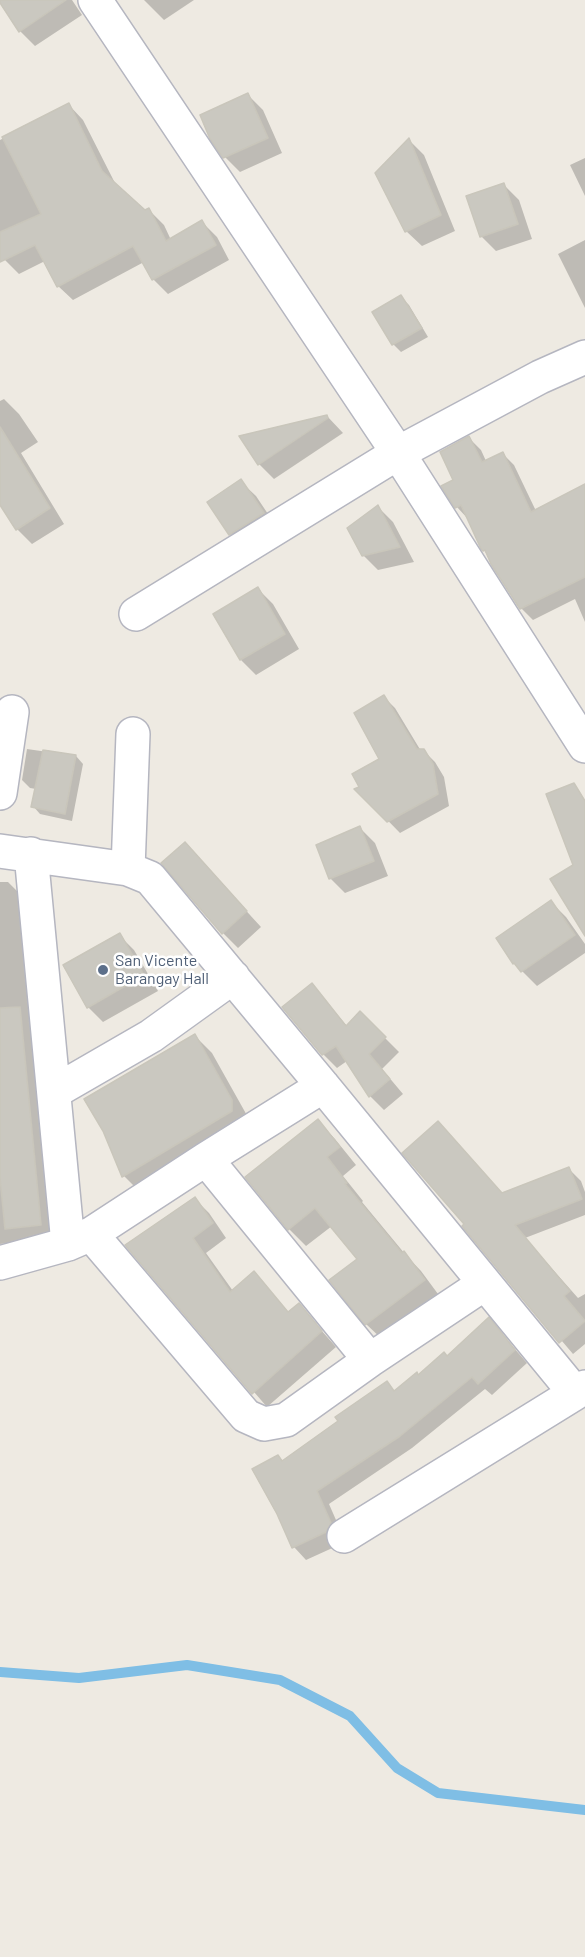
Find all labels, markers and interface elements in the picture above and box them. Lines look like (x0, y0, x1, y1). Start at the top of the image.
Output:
place label: San Vicente Barangay Hall (115, 951, 209, 989)
marker: San Vicente Barangay Hall (96, 963, 110, 977)

